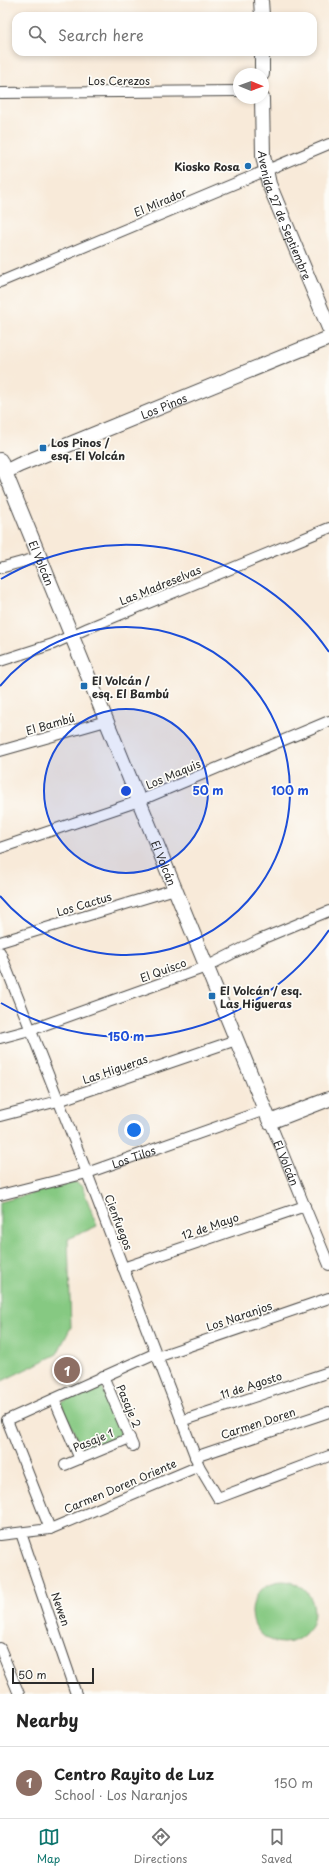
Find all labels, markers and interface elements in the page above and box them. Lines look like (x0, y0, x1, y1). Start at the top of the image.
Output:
search box (12, 12, 317, 56)
icon: search (26, 23, 48, 45)
text: Search here (58, 23, 144, 46)
north arrow (233, 68, 269, 104)
street label: Los Cerezos (88, 72, 150, 89)
street label: Avenida 27 de Septiembre (254, 150, 316, 282)
place label: Kiosko Rosa (174, 158, 241, 175)
marker: Kiosko Rosa (243, 161, 253, 171)
street label: El Mirador (131, 183, 190, 221)
street label: Los Pinos (138, 389, 189, 423)
place label: Los Pinos / esq. El Volcán (51, 434, 125, 464)
marker: Los Pinos / esq. El Volcán (38, 443, 48, 453)
street label: El Volcán (25, 538, 59, 588)
street label: Las Madreselvas (117, 561, 203, 609)
place label: El Volcán / esq. El Bambú (92, 672, 169, 702)
marker: El Volcán / esq. El Bambú (79, 681, 89, 691)
street label: El Bambú (24, 709, 76, 739)
street label: Los Maquis (143, 755, 203, 793)
text: 50 m (192, 781, 224, 799)
text: 100 m (271, 781, 309, 799)
centre of rings (119, 784, 133, 798)
street label: El Volcán (147, 838, 181, 888)
street label: Los Cactus (54, 888, 114, 920)
street label: El Quisco (137, 954, 189, 986)
place label: El Volcán / esq. Las Higueras (220, 982, 302, 1012)
marker: El Volcán / esq. Las Higueras (207, 991, 217, 1001)
text: 150 m (108, 1027, 144, 1045)
street label: Las Higueras (80, 1050, 150, 1088)
your location (124, 1120, 144, 1140)
street label: El Volcán (270, 1137, 304, 1188)
street label: Los Tilos (109, 1141, 158, 1172)
street label: Cienfuegos (101, 1192, 137, 1252)
street label: 12 de Mayo (179, 1208, 241, 1244)
street label: Los Naranjos (204, 1297, 274, 1335)
pin: 1 (54, 1355, 80, 1385)
street label: 11 de Agosto (218, 1367, 284, 1403)
street label: Pasaje 2 (112, 1382, 146, 1430)
street label: Carmen Doren (218, 1403, 298, 1443)
street label: Pasaje 1 (70, 1424, 116, 1456)
street label: Carmen Doren Oriente (61, 1455, 179, 1517)
street label: Newen (47, 1590, 75, 1628)
scale bar (12, 1666, 94, 1685)
text: 50 m (18, 1666, 47, 1683)
text: Nearby (16, 1707, 78, 1733)
text: Centro Rayito de Luz (54, 1762, 214, 1785)
text: 1 (26, 1773, 32, 1792)
text: 150 m (274, 1773, 313, 1792)
text: School · Los Naranjos (54, 1785, 188, 1804)
tab: Map (37, 1826, 60, 1867)
tab: Directions (134, 1826, 187, 1867)
tab: Saved (261, 1826, 292, 1867)

